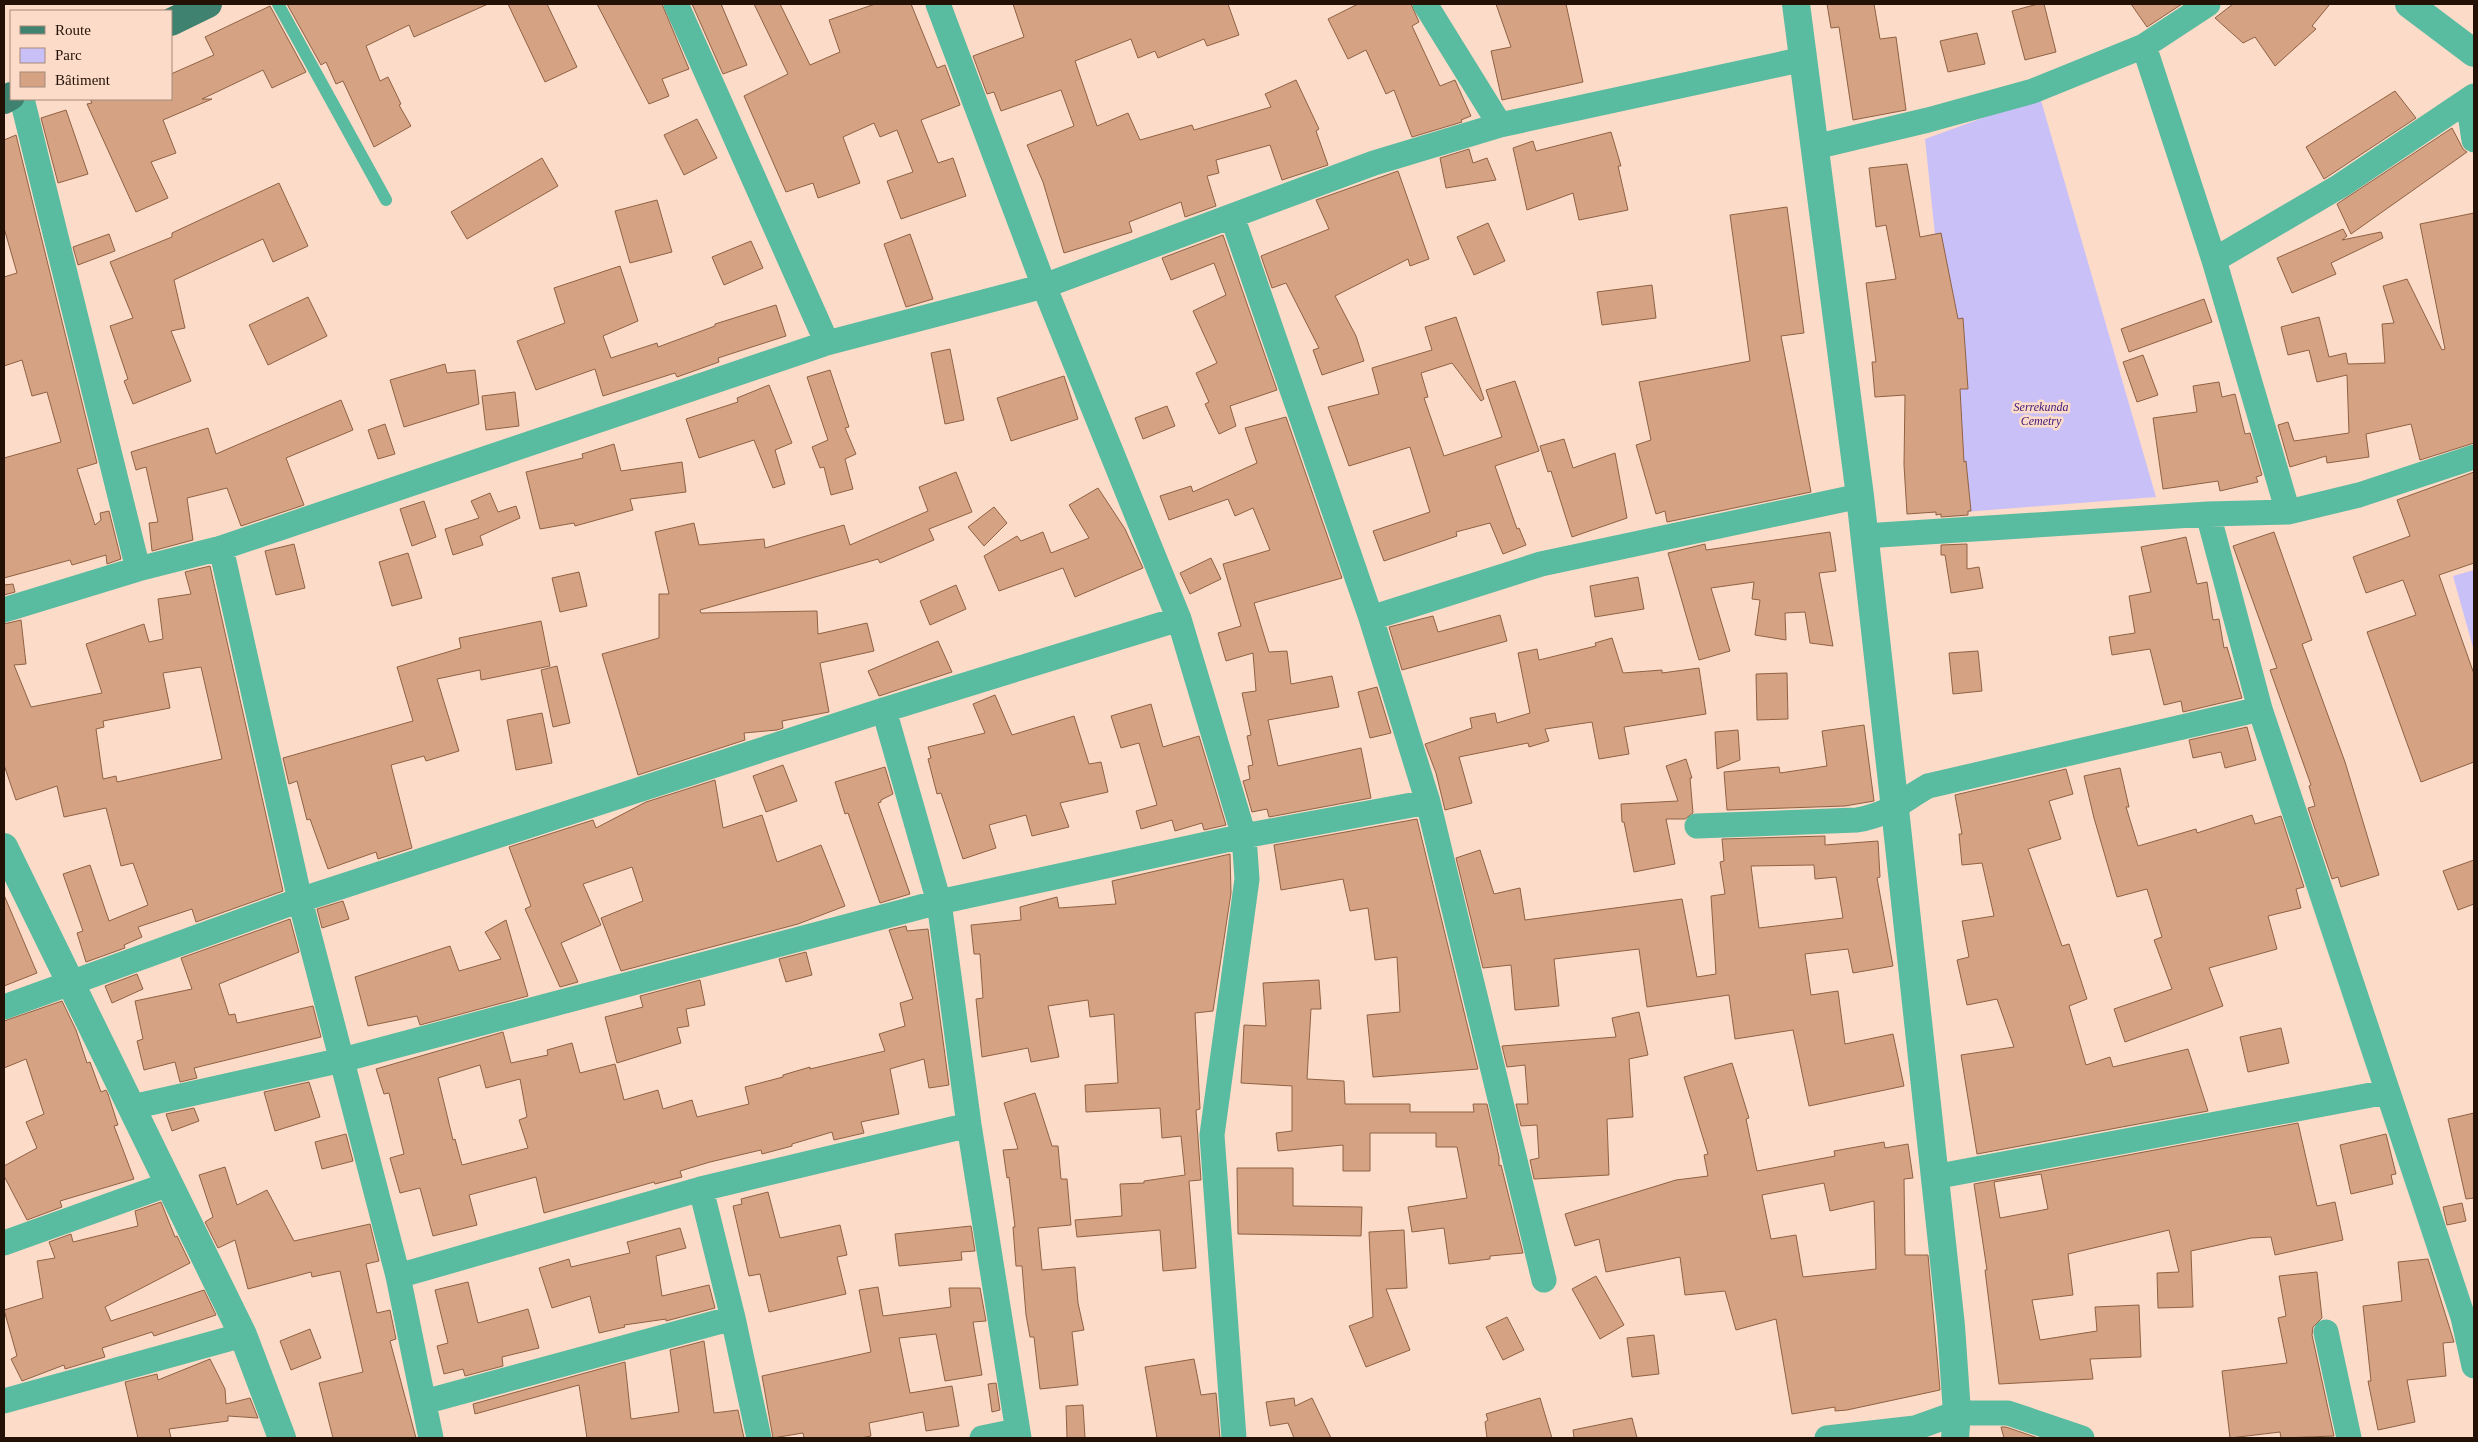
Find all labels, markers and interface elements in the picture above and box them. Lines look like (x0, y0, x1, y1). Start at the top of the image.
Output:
legend (10, 10, 172, 100)
text: Route (55, 22, 91, 38)
text: Parc (55, 47, 82, 63)
text: Bâtiment (55, 72, 111, 88)
park label: Serrekunda Cemetry (2014, 400, 2068, 428)

